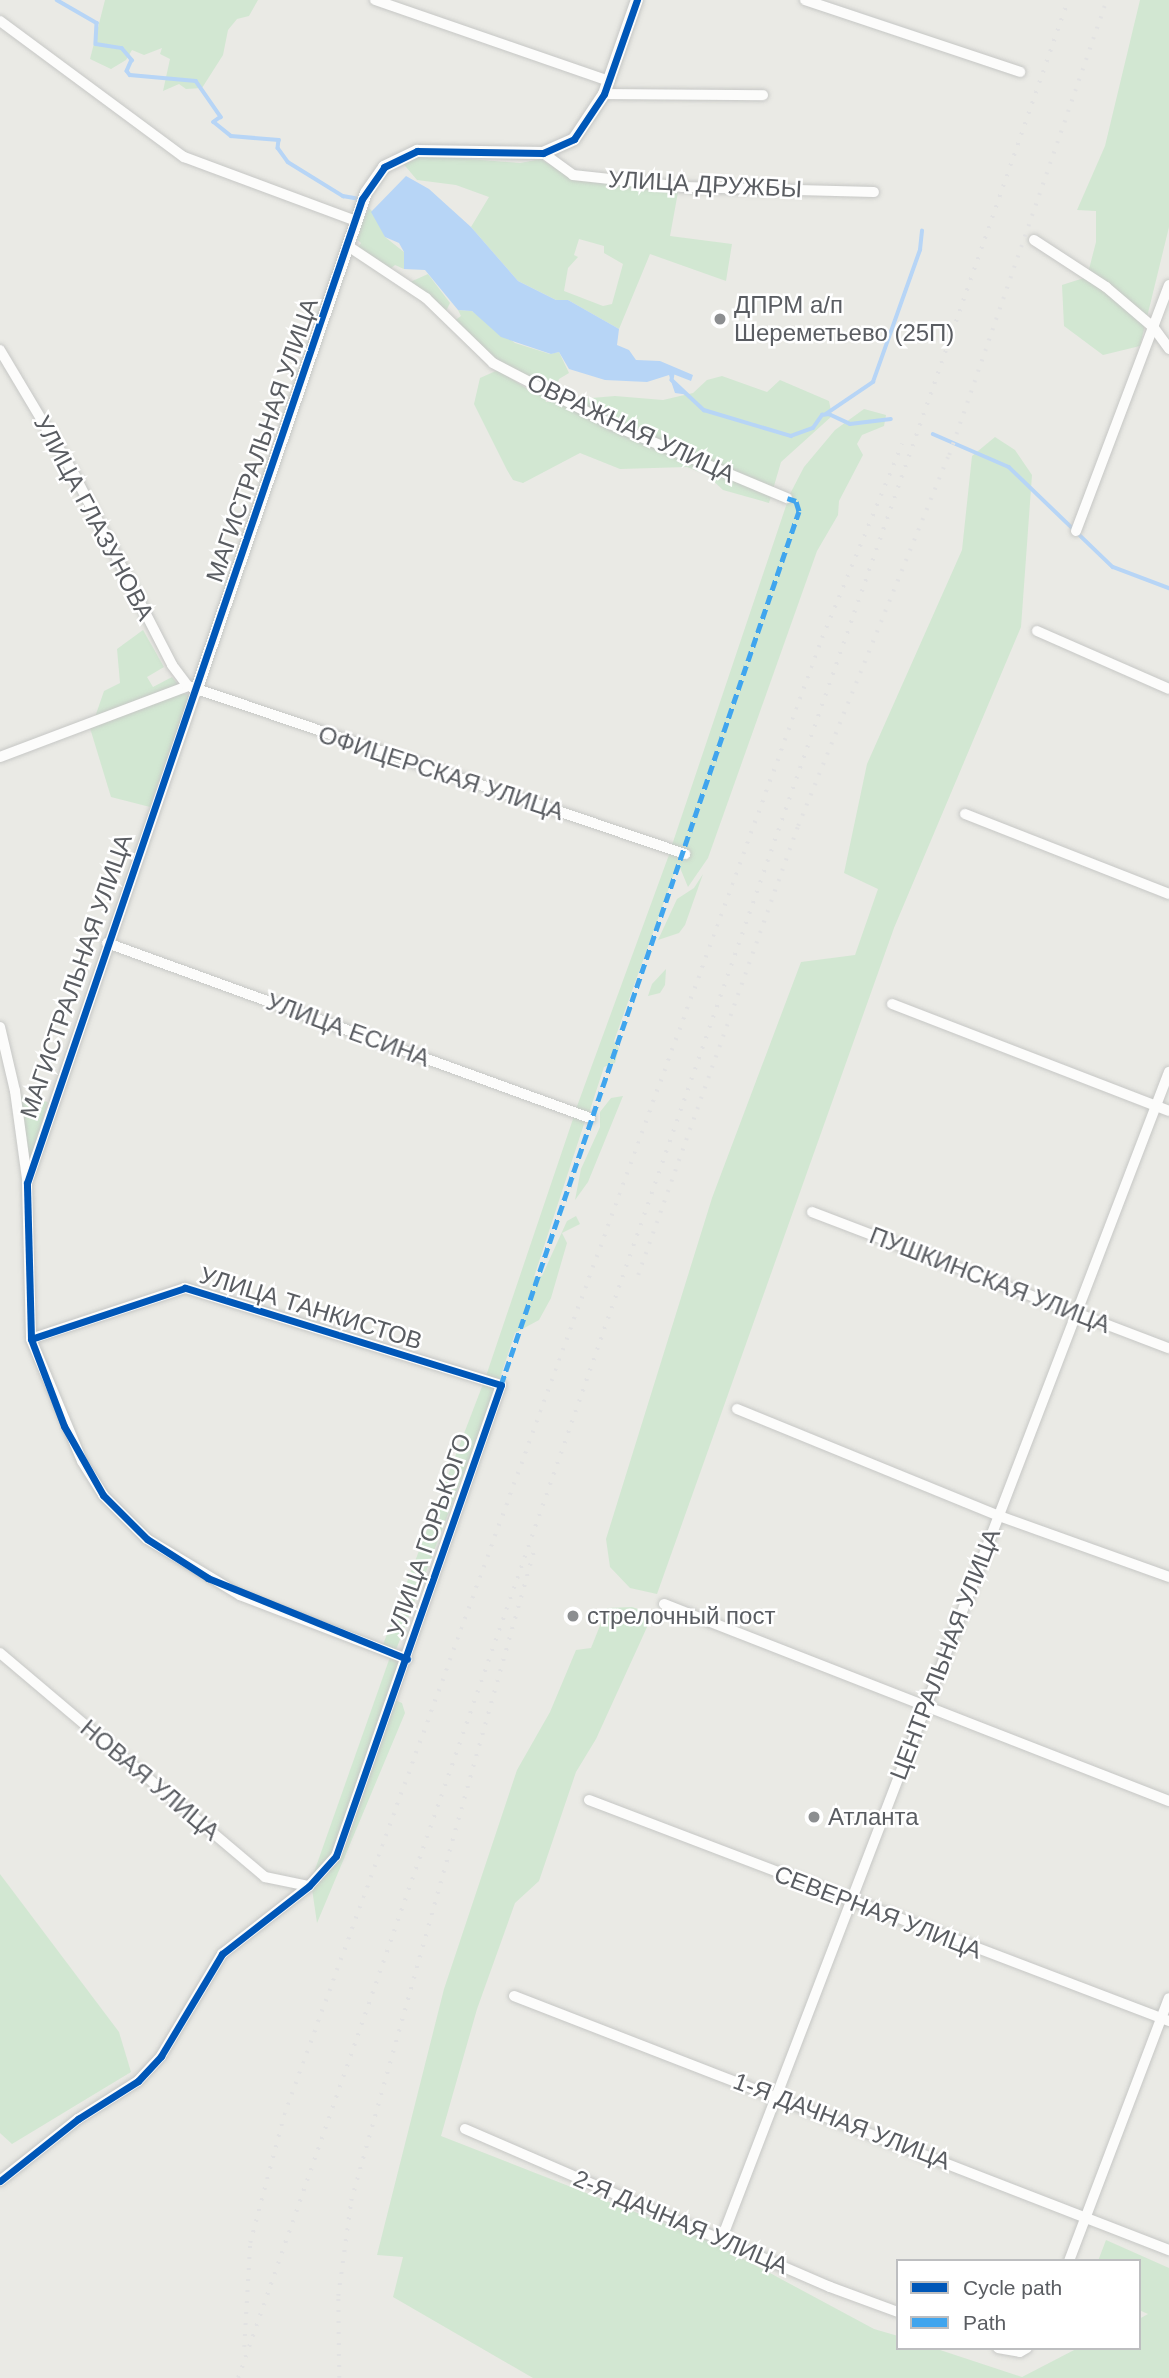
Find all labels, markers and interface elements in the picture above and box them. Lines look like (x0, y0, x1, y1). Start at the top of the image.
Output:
street label: УЛИЦА ДРУЖБЫ (607, 165, 803, 203)
place label: ДПРМ а/п Шереметьево (25П) (734, 291, 954, 347)
street label: МАГИСТРАЛЬНАЯ УЛИЦА (200, 294, 324, 586)
marker: ДПРМ а/п Шереметьево (25П) (712, 311, 728, 327)
street label: ОВРАЖНАЯ УЛИЦА (523, 367, 739, 489)
street label: УЛИЦА ГЛАЗУНОВА (28, 411, 160, 625)
street label: ОФИЦЕРСКАЯ УЛИЦА (315, 720, 567, 826)
street label: МАГИСТРАЛЬНАЯ УЛИЦА (14, 830, 138, 1122)
street label: УЛИЦА ЕСИНА (262, 987, 434, 1073)
street label: ПУШКИНСКАЯ УЛИЦА (866, 1221, 1114, 1339)
street label: УЛИЦА ТАНКИСТОВ (196, 1260, 426, 1356)
street label: УЛИЦА ГОРЬКОГО (381, 1430, 477, 1640)
street label: ЦЕНТРАЛЬНАЯ УЛИЦА (884, 1524, 1006, 1784)
place label: стрелочный пост (587, 1602, 775, 1630)
marker: стрелочный пост (565, 1608, 581, 1624)
street label: НОВАЯ УЛИЦА (75, 1714, 225, 1846)
place label: Атланта (828, 1803, 919, 1831)
marker: Атланта (806, 1809, 822, 1825)
street label: СЕВЕРНАЯ УЛИЦА (770, 1859, 986, 1965)
street label: 1-Я ДАЧНАЯ УЛИЦА (729, 2066, 955, 2176)
street label: 2-Я ДАЧНАЯ УЛИЦА (569, 2164, 793, 2280)
legend (896, 2259, 1141, 2350)
text: Cycle path (963, 2276, 1062, 2299)
text: Path (963, 2311, 1006, 2334)

